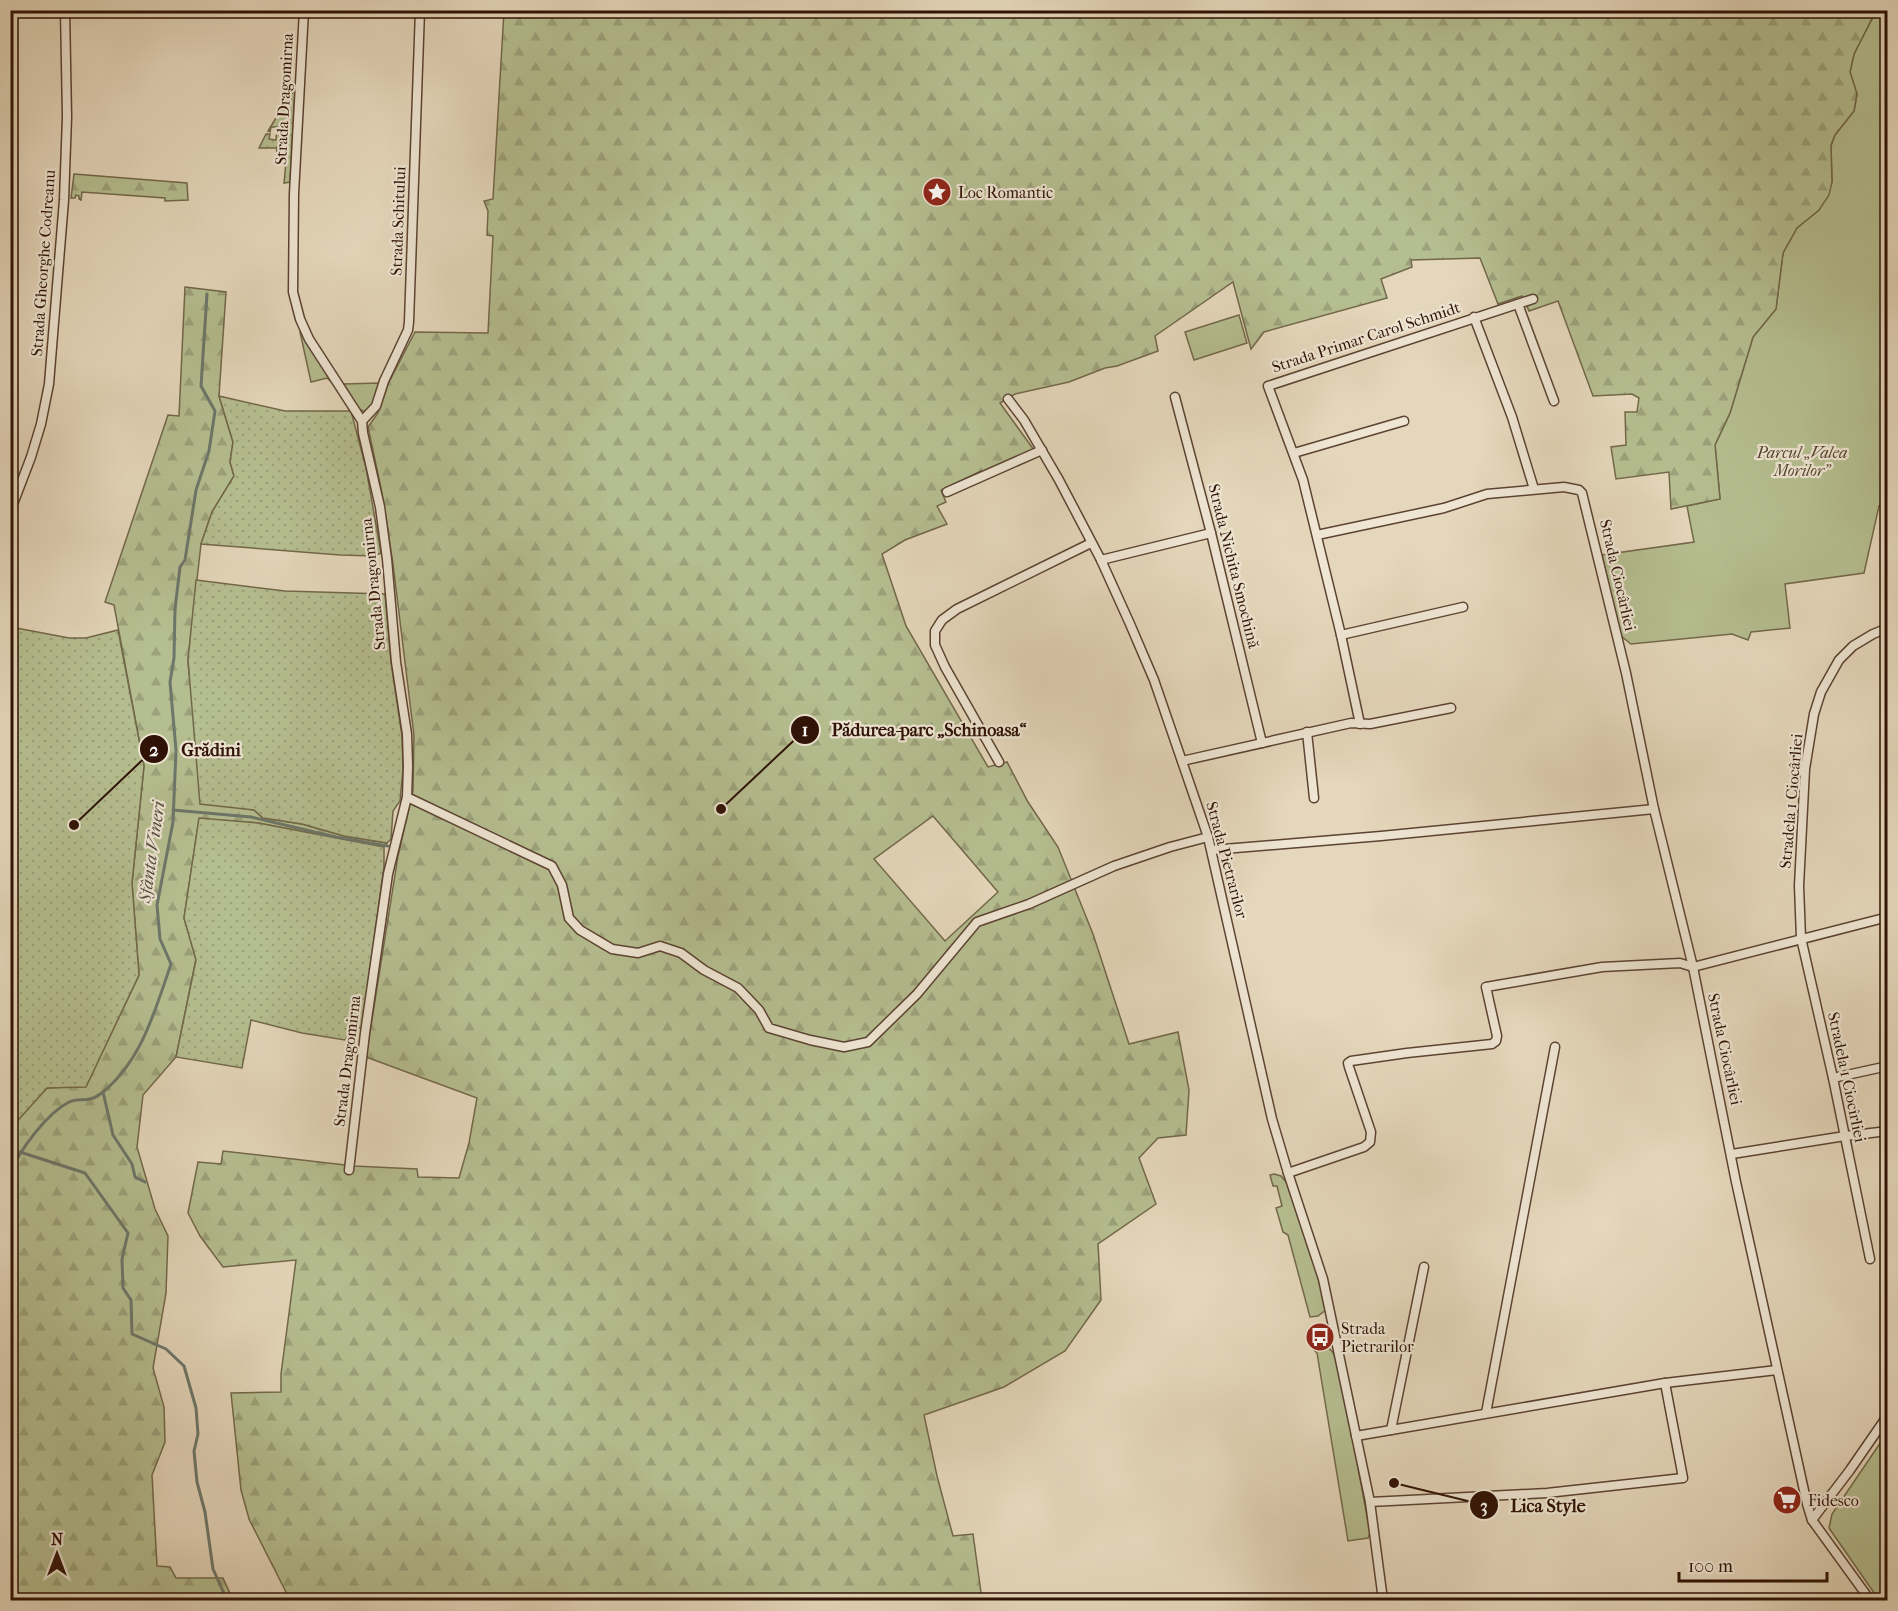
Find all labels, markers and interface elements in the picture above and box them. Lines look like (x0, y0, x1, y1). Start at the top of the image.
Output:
street label: Strada Dragomirna (271, 32, 297, 166)
street label: Strada Schitului (387, 166, 409, 276)
street label: Strada Gheorghe Codreanu (27, 169, 59, 357)
place icon: Loc Romantic (921, 176, 953, 208)
place label: Loc Romantic (958, 183, 1053, 202)
street label: Strada Primar Carol Schmidt (1269, 297, 1463, 376)
park label: Parcul „Valea Morilor” (1756, 443, 1847, 480)
street label: Strada Nichita Smochină (1204, 482, 1264, 651)
street label: Strada Dragomirna (357, 517, 389, 651)
street label: Strada Ciocârliei (1596, 517, 1640, 633)
callout: Pădurea-parc „Schinoasa“ (790, 712, 1039, 748)
text: 1 (802, 720, 808, 741)
text: Pădurea-parc „Schinoasa“ (832, 720, 1027, 741)
callout: Grădini (139, 731, 252, 767)
street label: Stradela 1 Ciocârliei (1776, 732, 1806, 869)
text: 2 (149, 740, 159, 761)
text: Grădini (181, 740, 241, 761)
water label: Sfânta Vineri (134, 798, 170, 905)
street label: Strada Pietrarilor (1202, 799, 1252, 921)
street label: Strada Ciocârliei (1704, 991, 1746, 1107)
street label: Strada Dragomirna (330, 994, 365, 1128)
street label: Stradela 1 Ciocîrliei (1824, 1010, 1870, 1144)
place label: Strada Pietrarilor (1341, 1319, 1414, 1356)
bus stop icon: Strada Pietrarilor (1304, 1321, 1336, 1353)
supermarket icon: Fidesco (1771, 1484, 1803, 1516)
callout: Lica Style (1469, 1487, 1598, 1523)
place label: Fidesco (1808, 1491, 1859, 1510)
text: 3 (1480, 1496, 1488, 1517)
text: Lica Style (1510, 1496, 1586, 1517)
north arrow (27, 1524, 87, 1584)
text: N (51, 1530, 64, 1549)
scale bar (1679, 1545, 1828, 1583)
text: 100 m (1688, 1556, 1733, 1577)

